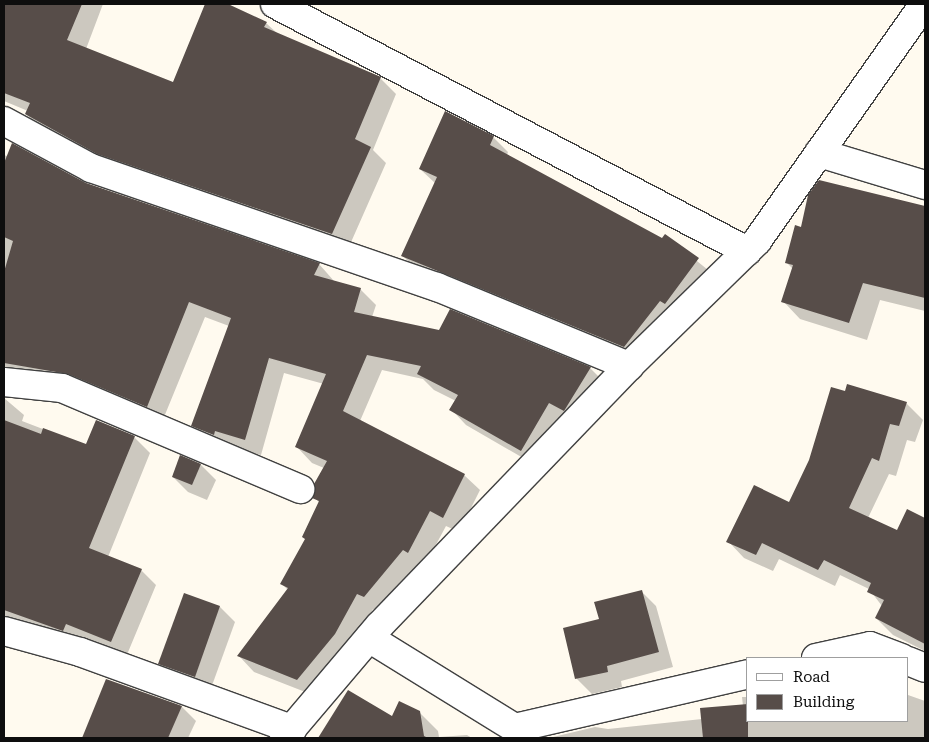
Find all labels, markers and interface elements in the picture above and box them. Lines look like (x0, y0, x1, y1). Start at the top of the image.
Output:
legend (746, 657, 909, 722)
text: Road (793, 668, 830, 686)
text: Building (793, 693, 854, 711)

